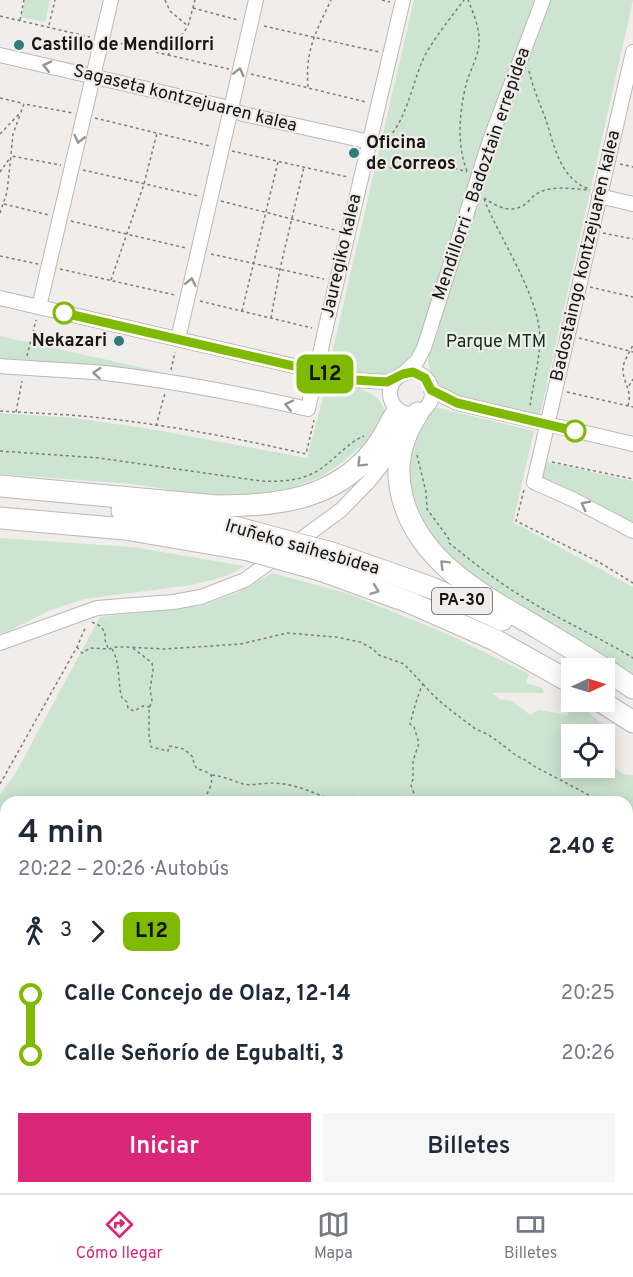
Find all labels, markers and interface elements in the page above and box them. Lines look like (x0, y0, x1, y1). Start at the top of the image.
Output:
place label: Castillo de Mendillorri (31, 34, 214, 57)
marker: Castillo de Mendillorri (12, 38, 26, 52)
street label: Mendillorri - Badoztain errepidea (428, 45, 536, 303)
street label: Sagaseta kontzejuaren kalea (71, 60, 299, 138)
one-way arrow (43, 61, 53, 74)
one-way arrow (232, 67, 245, 77)
street label: Badostaingo kontzejuaren kalea (546, 128, 626, 384)
place label: Oficina de Correos (366, 132, 456, 176)
one-way arrow (73, 134, 86, 144)
marker: Oficina de Correos (347, 146, 361, 160)
street label: Jauregiko kalea (317, 192, 367, 320)
one-way arrow (183, 277, 196, 287)
unlabelled marker (53, 302, 75, 324)
place label: Nekazari (32, 330, 107, 353)
park label: Parque MTM (446, 331, 546, 354)
marker: Nekazari (112, 334, 126, 348)
line badge: L12 (290, 354, 360, 394)
text: L12 (308, 361, 342, 388)
one-way arrow (92, 367, 102, 380)
one-way arrow (284, 399, 294, 412)
unlabelled marker (564, 420, 586, 442)
one-way arrow (358, 456, 368, 467)
one-way arrow (580, 501, 591, 512)
street label: Iruñeko saihesbidea (222, 515, 382, 581)
one-way arrow (440, 560, 451, 571)
one-way arrow (369, 583, 380, 595)
road number: PA-30 (432, 588, 492, 614)
north arrow (561, 658, 615, 712)
map controls (561, 658, 615, 778)
button: locate (561, 724, 615, 778)
text: 4 min (18, 813, 104, 855)
text: 2.40 € (548, 834, 615, 861)
text: 20:22 – 20:26 · Autobús (18, 857, 229, 883)
icon: walk (18, 915, 51, 948)
icon: forward (81, 915, 114, 948)
text: 3 (60, 918, 72, 944)
text: L12 (135, 918, 168, 945)
text: Calle Concejo de Olaz, 12-14 (64, 981, 351, 1008)
text: 20:25 (561, 981, 615, 1007)
text: Calle Señorío de Egubalti, 3 (64, 1041, 344, 1068)
text: 20:26 (561, 1041, 615, 1067)
button: Iniciar (18, 1113, 311, 1182)
button: Billetes (323, 1113, 615, 1182)
tab: Cómo llegar (76, 1208, 163, 1264)
tab: Mapa (314, 1208, 353, 1264)
tab: Billetes (504, 1208, 557, 1264)

